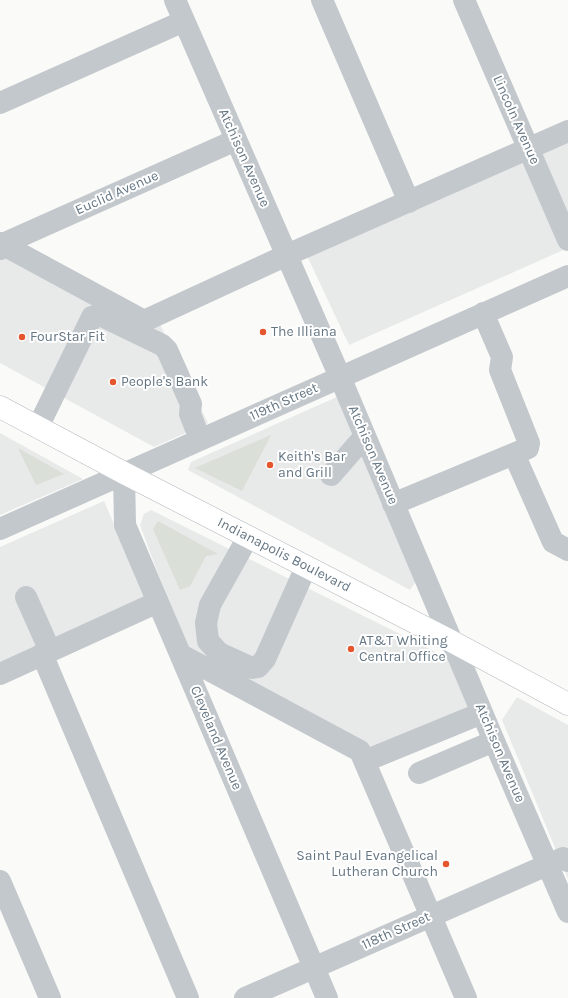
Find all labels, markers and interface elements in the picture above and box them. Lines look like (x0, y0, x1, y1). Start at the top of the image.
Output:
street label: Lincoln Avenue (489, 73, 543, 167)
street label: Atchison Avenue (215, 106, 273, 210)
street label: Euclid Avenue (73, 167, 161, 219)
place label: The Illiana (271, 324, 337, 340)
marker: The Illiana (258, 327, 268, 337)
place label: FourStar Fit (30, 329, 105, 345)
marker: FourStar Fit (17, 332, 27, 342)
place label: People's Bank (121, 374, 208, 390)
marker: People's Bank (108, 377, 118, 387)
street label: 119th Street (247, 380, 321, 424)
street label: Atchison Avenue (345, 403, 401, 507)
place label: Keith's Bar and Grill (278, 449, 346, 482)
marker: Keith's Bar and Grill (265, 460, 275, 470)
street label: Indianapolis Boulevard (215, 514, 353, 596)
place label: AT&T Whiting Central Office (359, 633, 448, 666)
marker: AT&T Whiting Central Office (346, 644, 356, 654)
street label: Cleveland Avenue (186, 683, 246, 793)
street label: Atchison Avenue (472, 701, 528, 805)
place label: Saint Paul Evangelical Lutheran Church (296, 848, 438, 880)
marker: Saint Paul Evangelical Lutheran Church (441, 859, 451, 869)
street label: 118th Street (359, 908, 433, 954)

